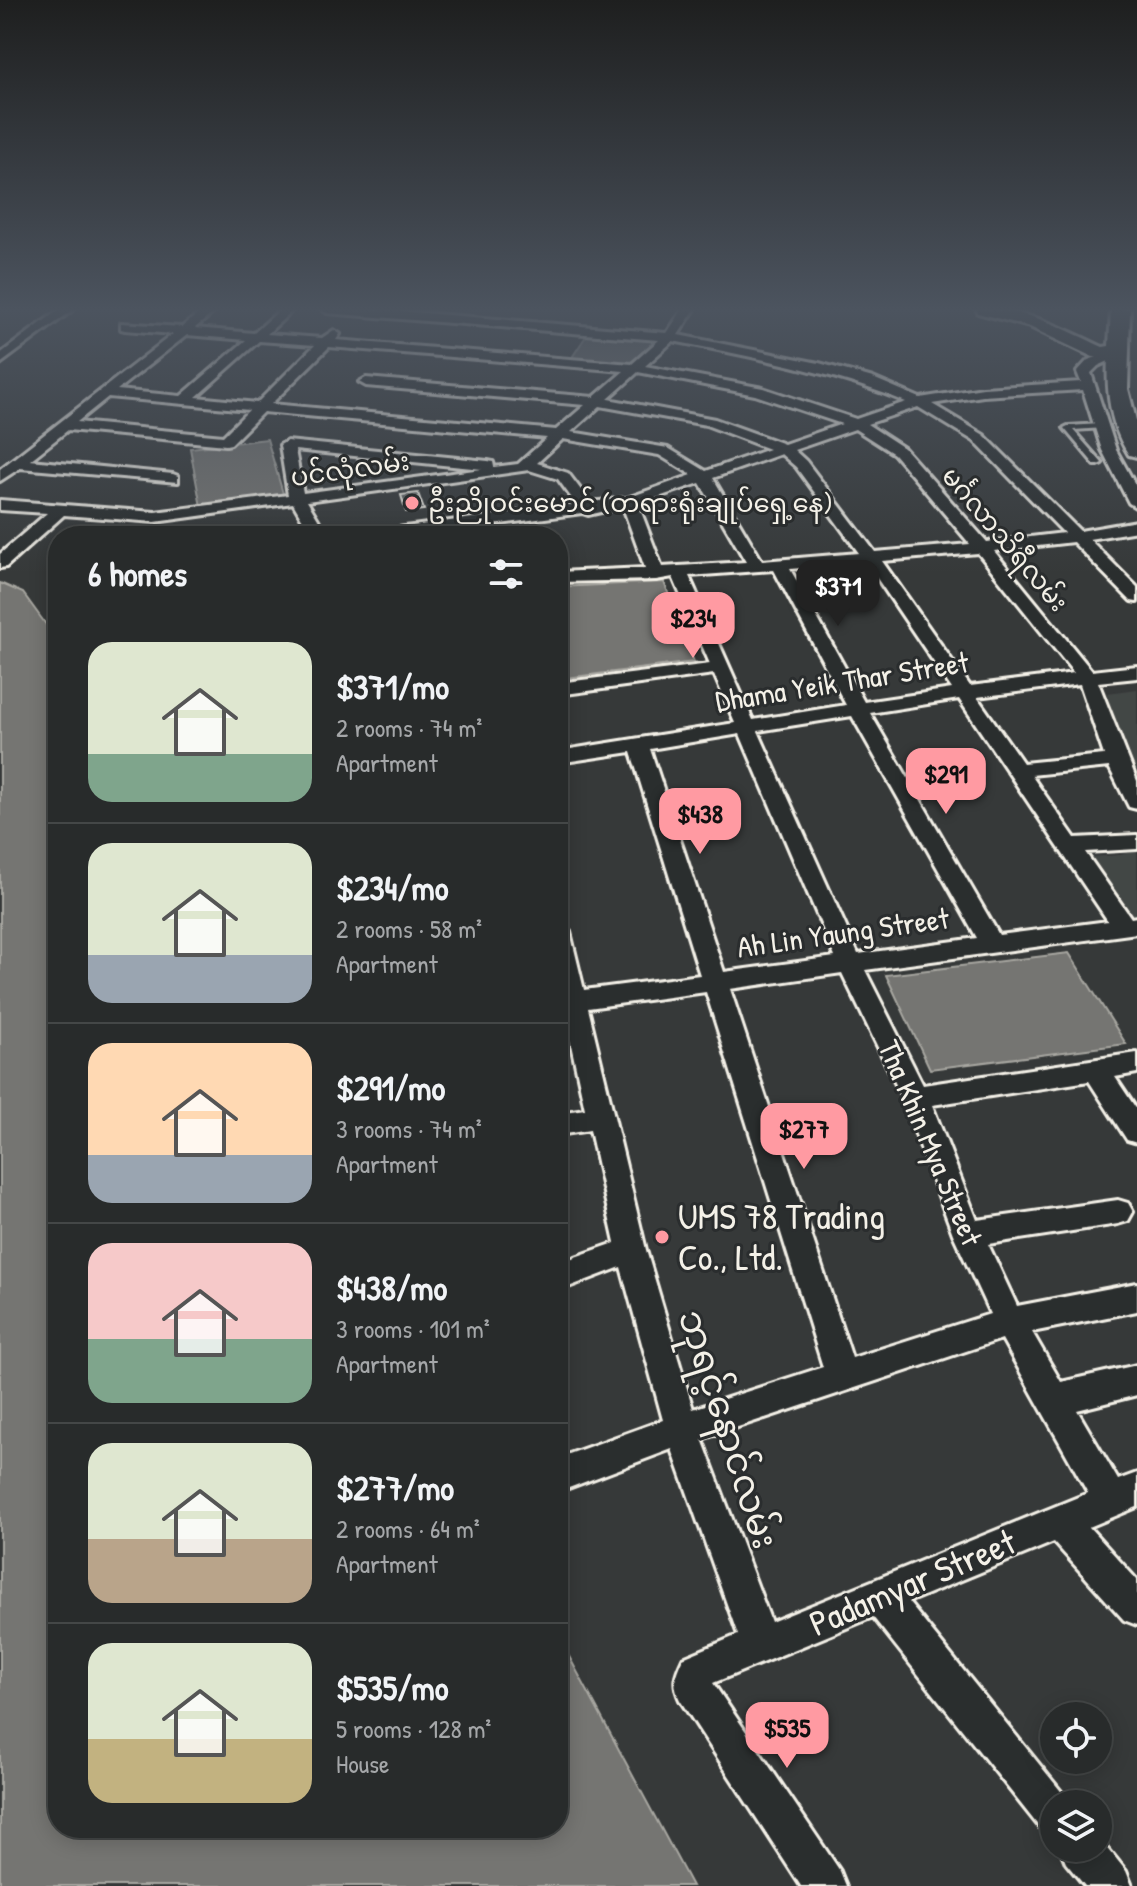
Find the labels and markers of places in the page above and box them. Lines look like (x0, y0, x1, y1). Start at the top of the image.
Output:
place label: ဦးညိုဝင်းမောင် (တရားရုံးချုပ်ရှေ့နေ) (428, 485, 833, 524)
marker: ဦးညိုဝင်းမောင် (တရားရုံးချုပ်ရှေ့နေ) (403, 494, 421, 512)
pin: $371 (791, 560, 885, 628)
pin: $234 (646, 592, 740, 660)
pin: $291 (899, 748, 993, 816)
pin: $438 (653, 788, 747, 856)
pin: $277 (757, 1103, 851, 1171)
place label: UMS 78 Trading Co., Ltd. (678, 1191, 885, 1281)
marker: UMS 78 Trading Co., Ltd. (653, 1228, 671, 1246)
pin: $535 (740, 1702, 834, 1770)

